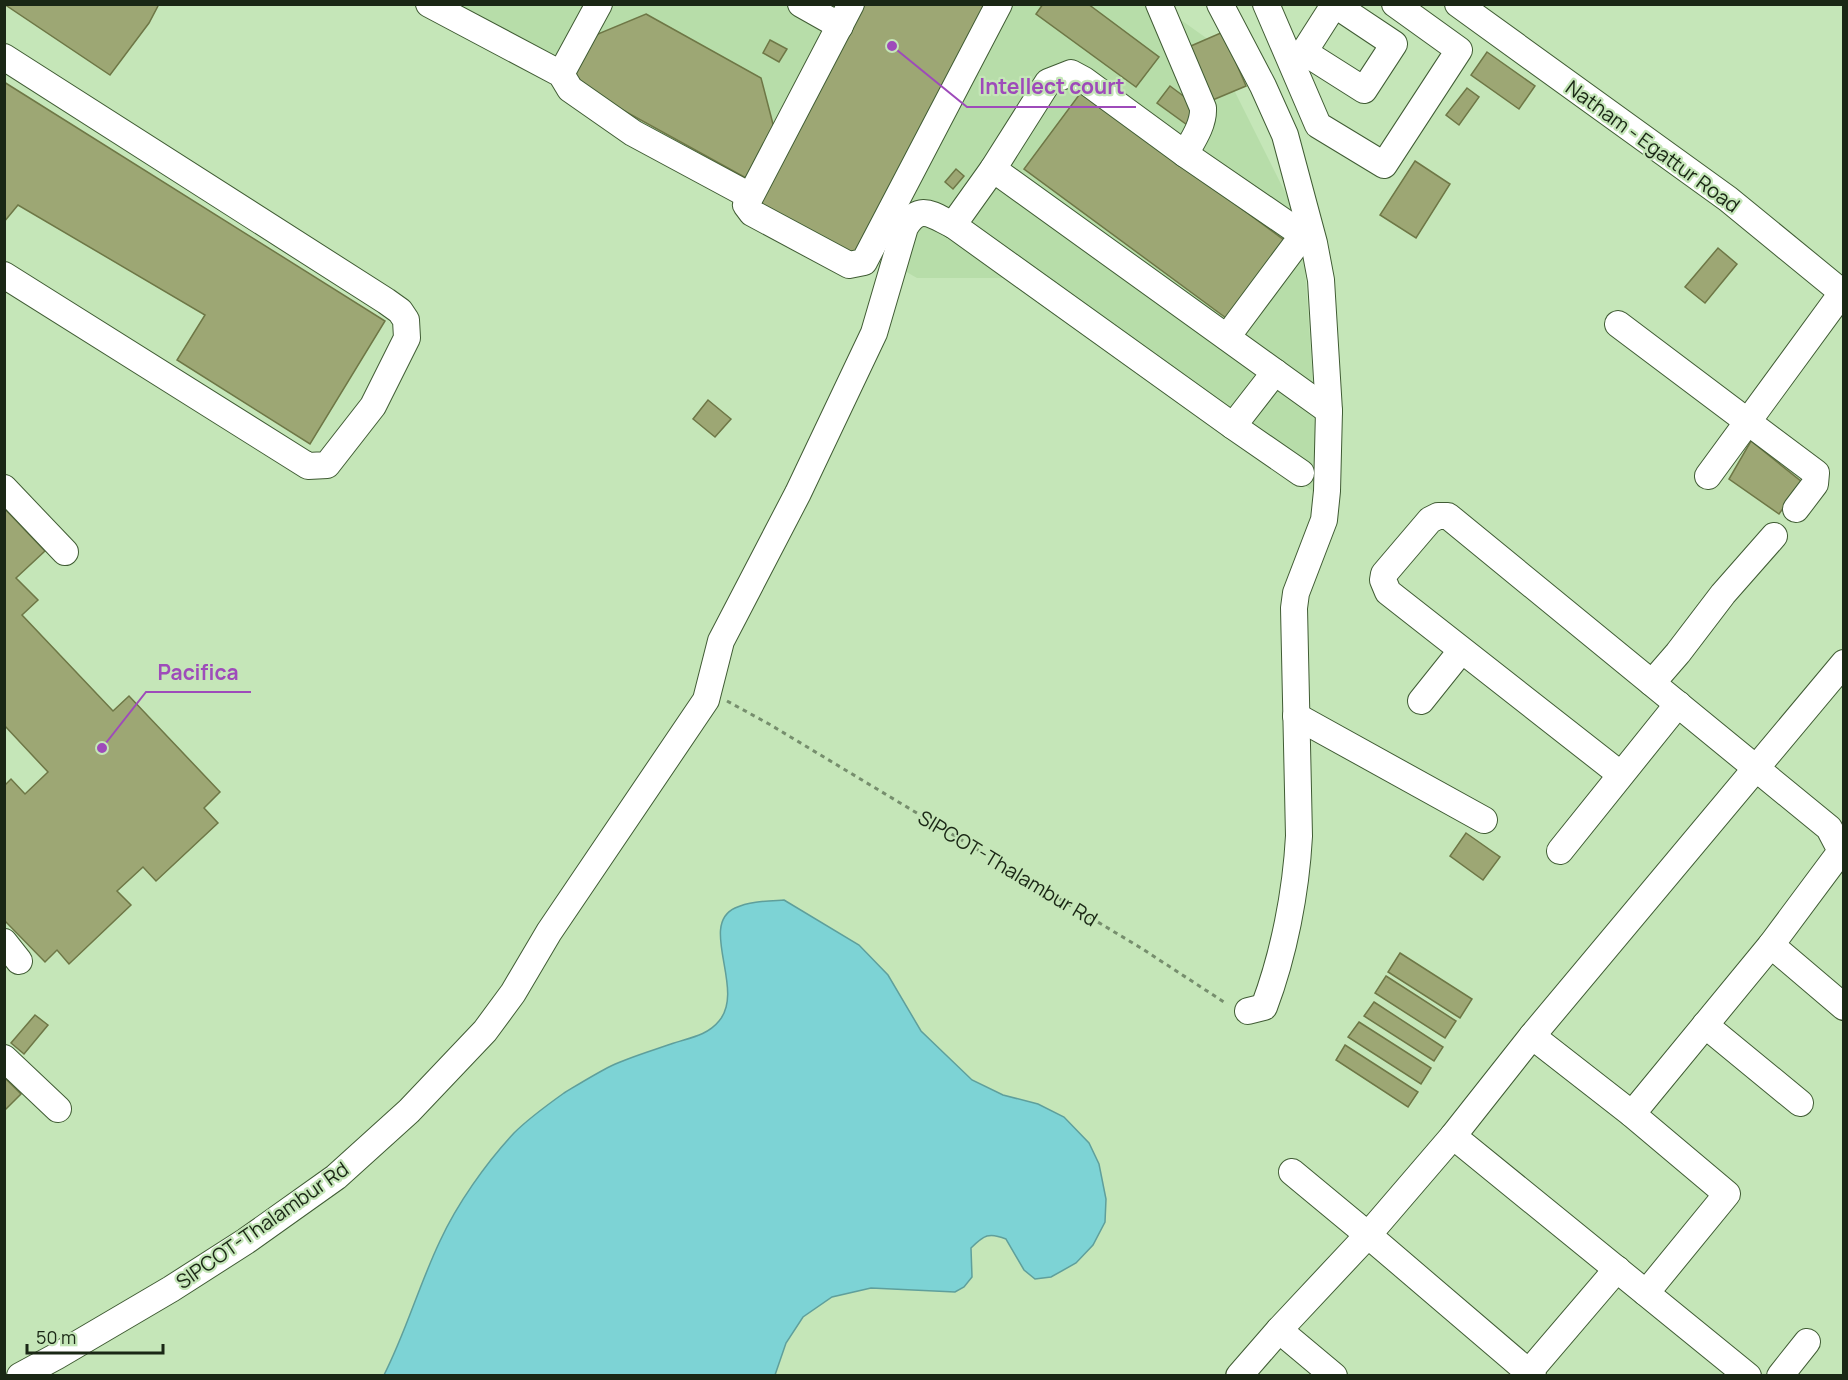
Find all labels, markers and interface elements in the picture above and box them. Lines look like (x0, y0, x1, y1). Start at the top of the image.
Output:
callout: Intellect court (967, 68, 1136, 107)
text: Intellect court (979, 72, 1125, 100)
street label: Natham - Egattur Road (1561, 74, 1745, 218)
callout: Pacifica (146, 653, 251, 692)
text: Pacifica (157, 658, 239, 686)
street label: SIPCOT-Thalambur Rd (913, 804, 1103, 932)
street label: SIPCOT-Thalambur Rd (170, 1155, 354, 1295)
scale bar (27, 1317, 164, 1355)
text: 50 m (36, 1325, 76, 1349)

